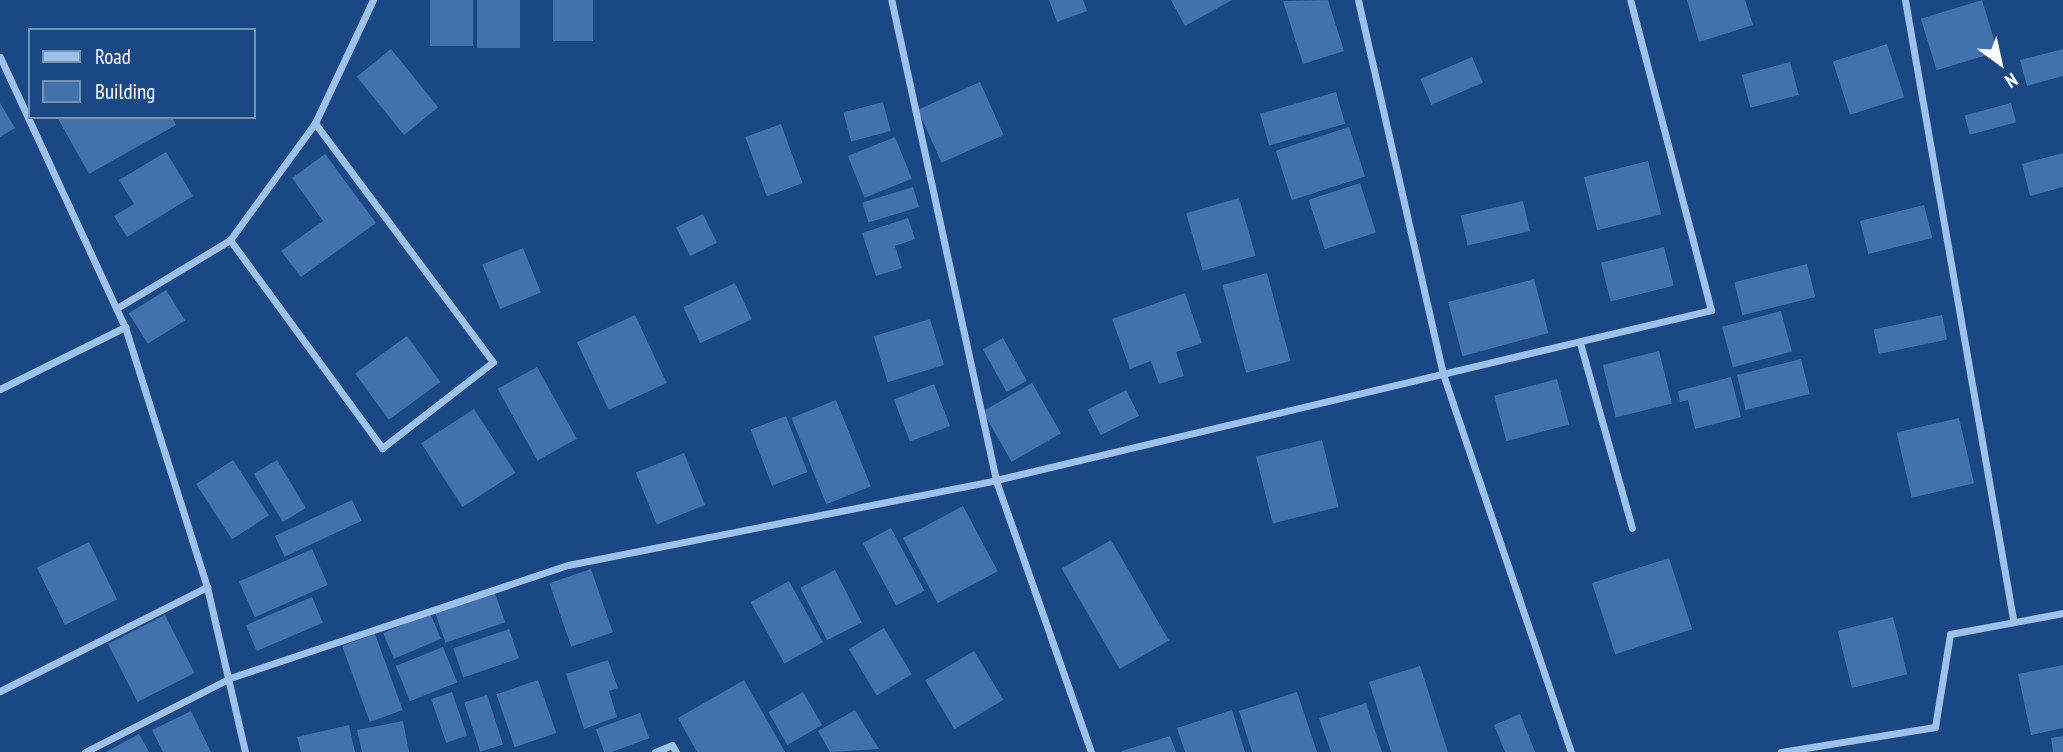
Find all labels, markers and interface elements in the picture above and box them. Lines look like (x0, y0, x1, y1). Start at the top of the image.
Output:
legend (28, 28, 256, 119)
north arrow (1965, 28, 2035, 98)
text: Road (95, 43, 131, 70)
text: N (2001, 68, 2022, 93)
text: Building (95, 78, 155, 105)

